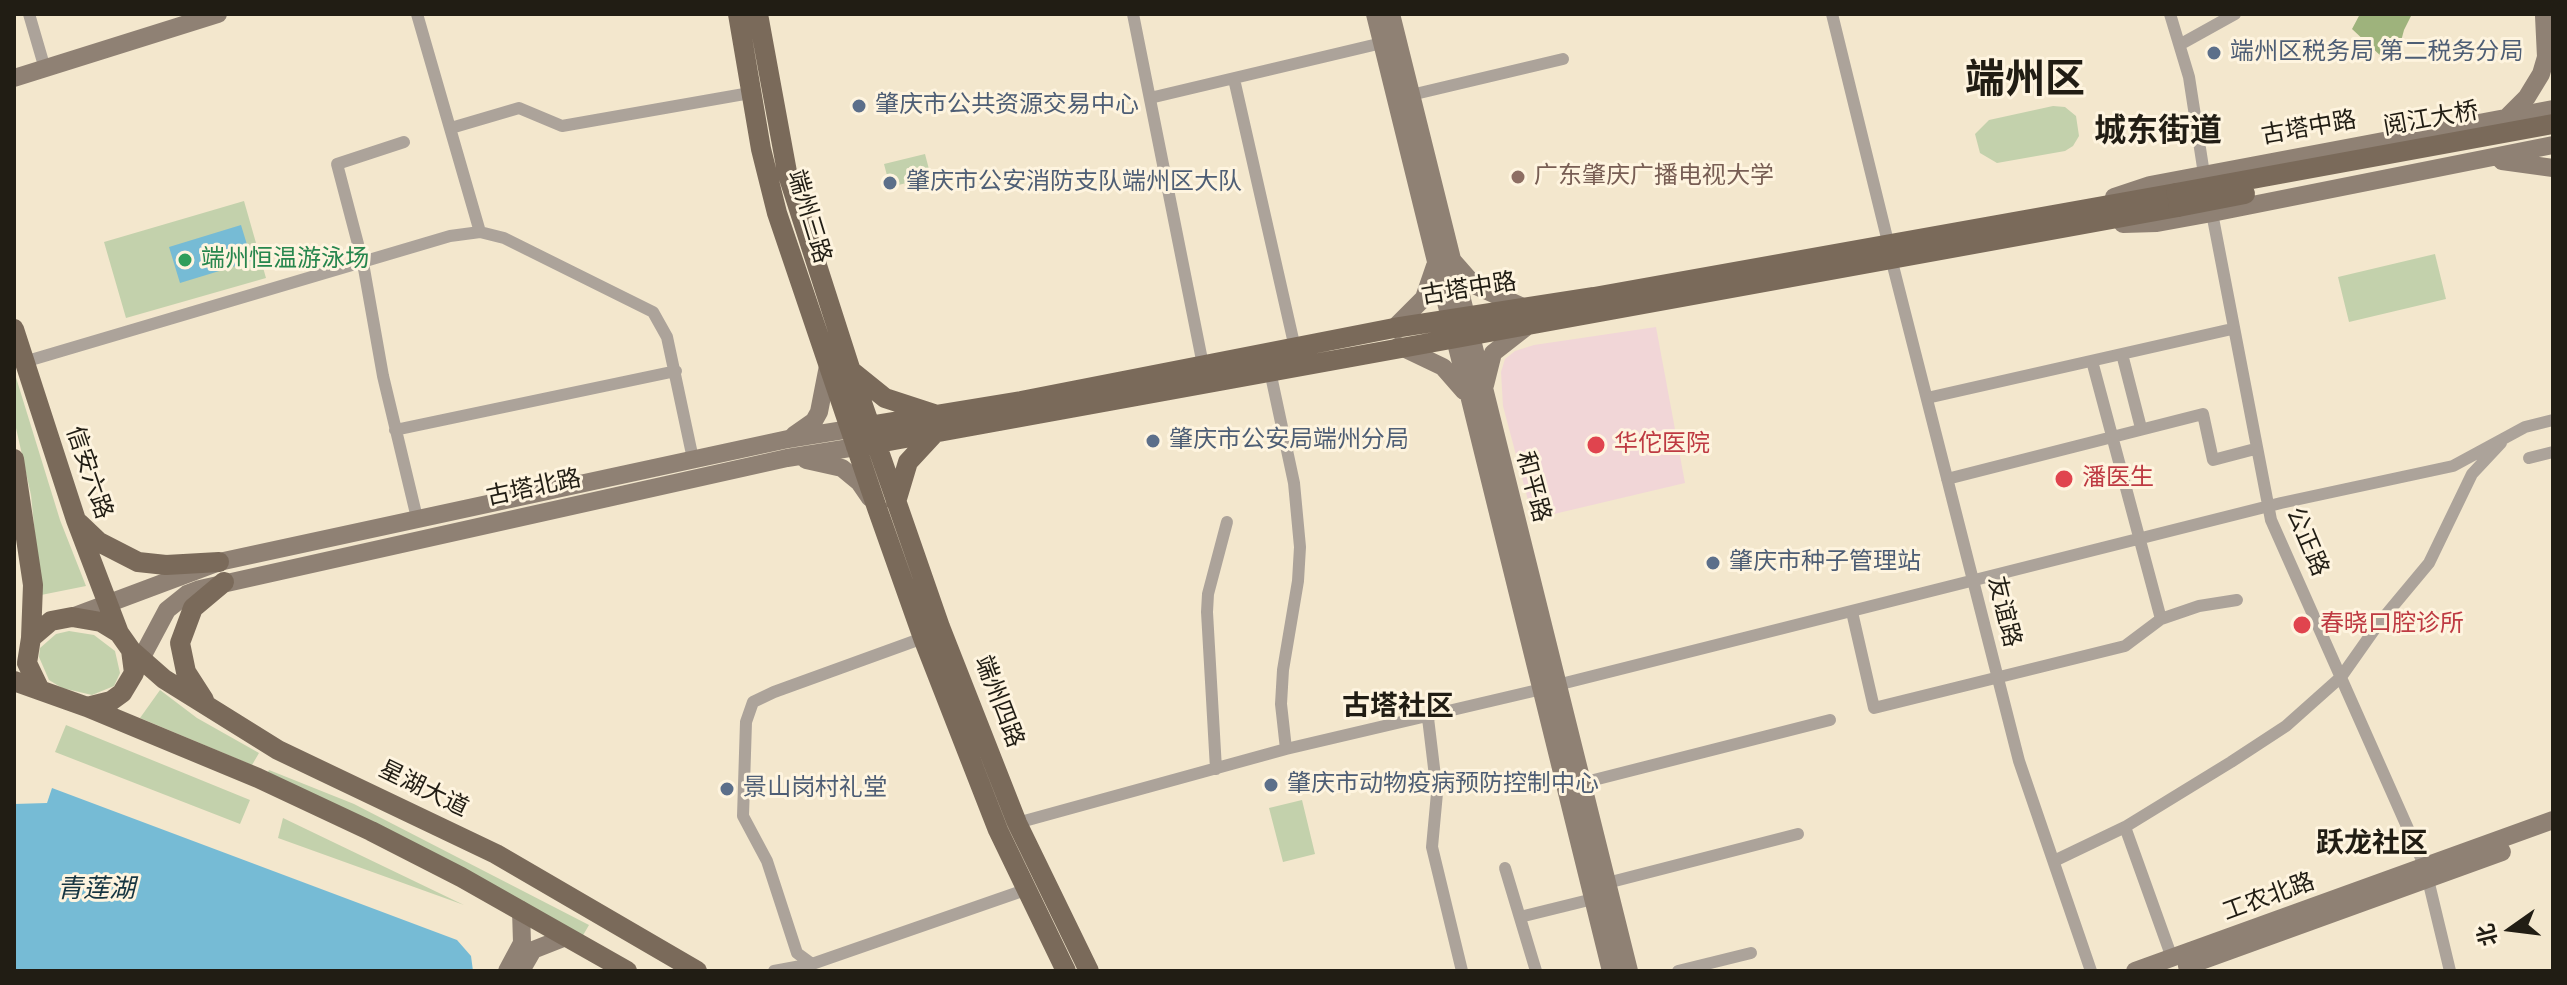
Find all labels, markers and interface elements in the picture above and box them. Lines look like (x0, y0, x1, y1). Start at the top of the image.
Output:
place label: 端州区税务局 第二税务分局 (2230, 39, 2524, 67)
marker: 端州区税务局 第二税务分局 (2205, 44, 2223, 62)
district label: 端州区 (1965, 58, 2085, 106)
place label: 肇庆市公共资源交易中心 (875, 92, 1139, 120)
marker: 肇庆市公共资源交易中心 (850, 97, 868, 115)
street label: 阅江大桥 (2381, 97, 2481, 143)
street label: 古塔中路 (2259, 106, 2359, 152)
district label: 城东街道 (2094, 114, 2222, 152)
place label: 广东肇庆广播电视大学 (1534, 163, 1774, 191)
street label: 端州三路 (780, 167, 836, 267)
marker: 广东肇庆广播电视大学 (1509, 168, 1527, 186)
place label: 肇庆市公安消防支队端州区大队 (906, 169, 1242, 197)
marker: 肇庆市公安消防支队端州区大队 (881, 174, 899, 192)
place label: 端州恒温游泳场 (201, 246, 369, 274)
marker: 端州恒温游泳场 (176, 251, 194, 269)
street label: 古塔中路 (1419, 268, 1519, 312)
street label: 信安六路 (59, 423, 117, 523)
place label: 肇庆市公安局端州分局 (1169, 427, 1409, 455)
place label: 华佗医院 (1614, 431, 1710, 459)
marker: 肇庆市公安局端州分局 (1144, 432, 1162, 450)
marker: 华佗医院 (1585, 434, 1607, 456)
street label: 和平路 (1509, 448, 1555, 526)
street label: 古塔北路 (484, 465, 584, 513)
place label: 潘医生 (2082, 465, 2154, 493)
marker: 潘医生 (2053, 468, 2075, 490)
street label: 公正路 (2279, 503, 2333, 581)
place label: 肇庆市种子管理站 (1729, 549, 1921, 577)
marker: 肇庆市种子管理站 (1704, 554, 1722, 572)
street label: 友谊路 (1980, 574, 2026, 650)
place label: 春晓口腔诊所 (2320, 611, 2464, 639)
marker: 春晓口腔诊所 (2291, 614, 2313, 636)
street label: 端州四路 (967, 652, 1029, 752)
district label: 古塔社区 (1342, 691, 1454, 725)
street label: 星湖大道 (374, 756, 472, 824)
place label: 肇庆市动物疫病预防控制中心 (1287, 771, 1599, 799)
place label: 景山岗村礼堂 (743, 775, 887, 803)
marker: 肇庆市动物疫病预防控制中心 (1262, 776, 1280, 794)
marker: 景山岗村礼堂 (718, 780, 736, 798)
district label: 跃龙社区 (2316, 828, 2428, 862)
street label: 工农北路 (2219, 868, 2319, 928)
water label: 青莲湖 (57, 874, 135, 906)
north arrow (2471, 889, 2551, 969)
text: 北 (2472, 921, 2502, 949)

